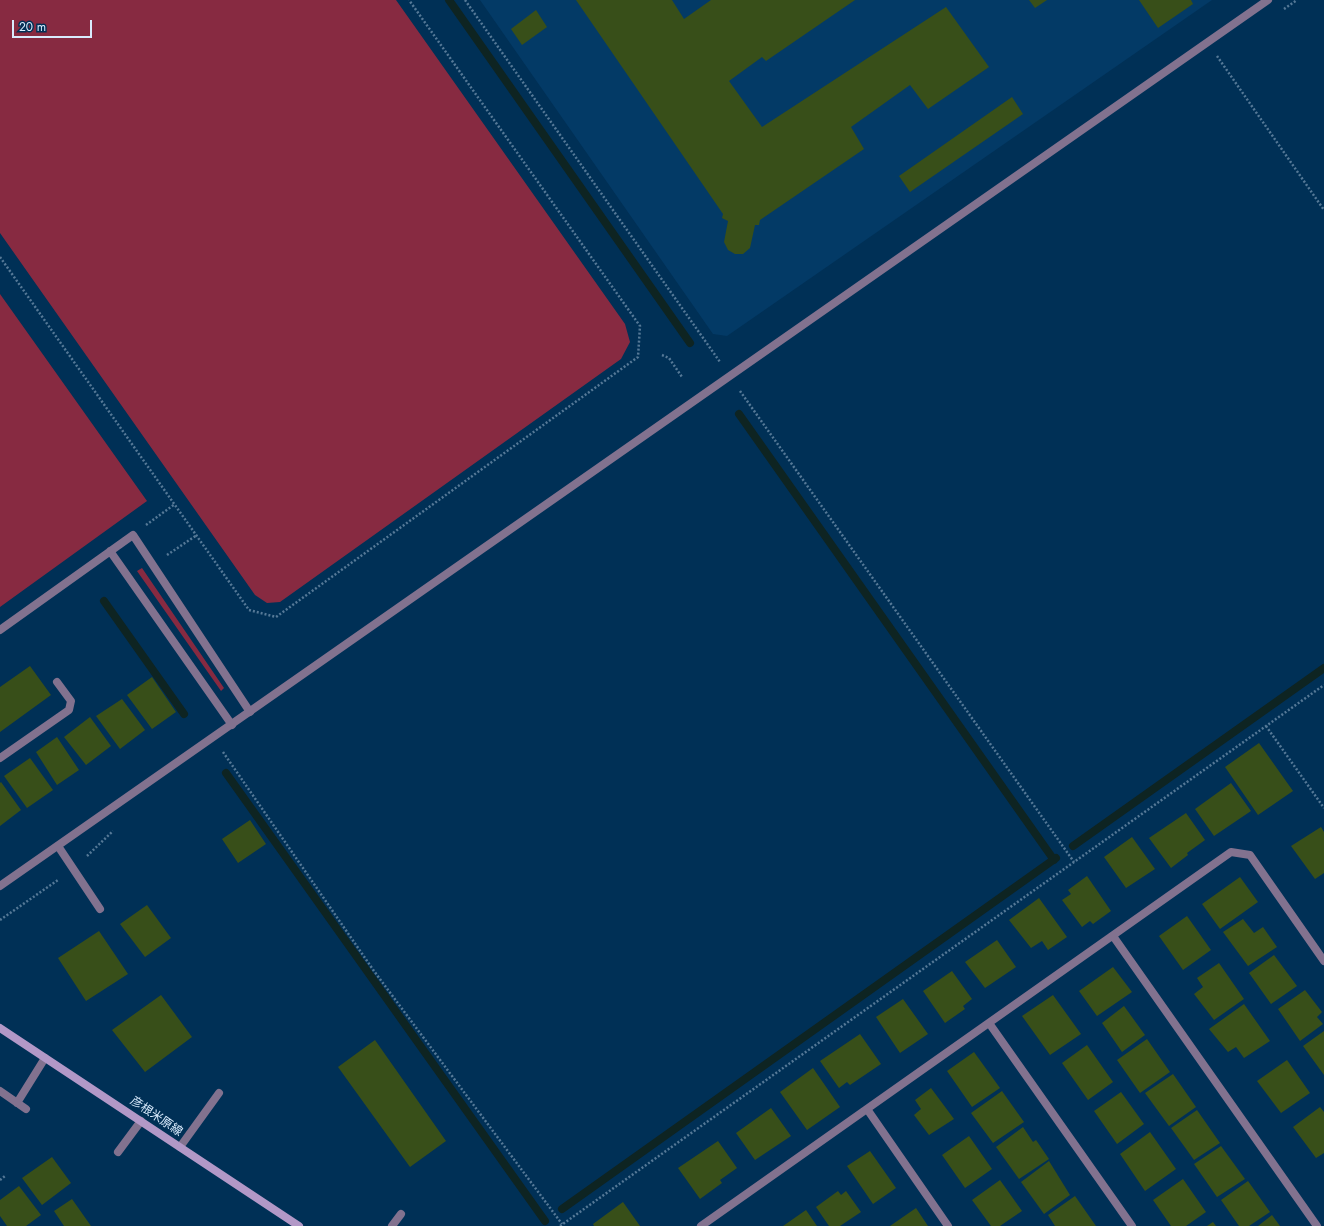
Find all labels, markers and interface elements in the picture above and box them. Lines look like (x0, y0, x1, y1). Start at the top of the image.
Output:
scale bar (14, 12, 94, 38)
text: 20 m (19, 18, 46, 36)
street label: 彦根米原線 (127, 1094, 185, 1140)

